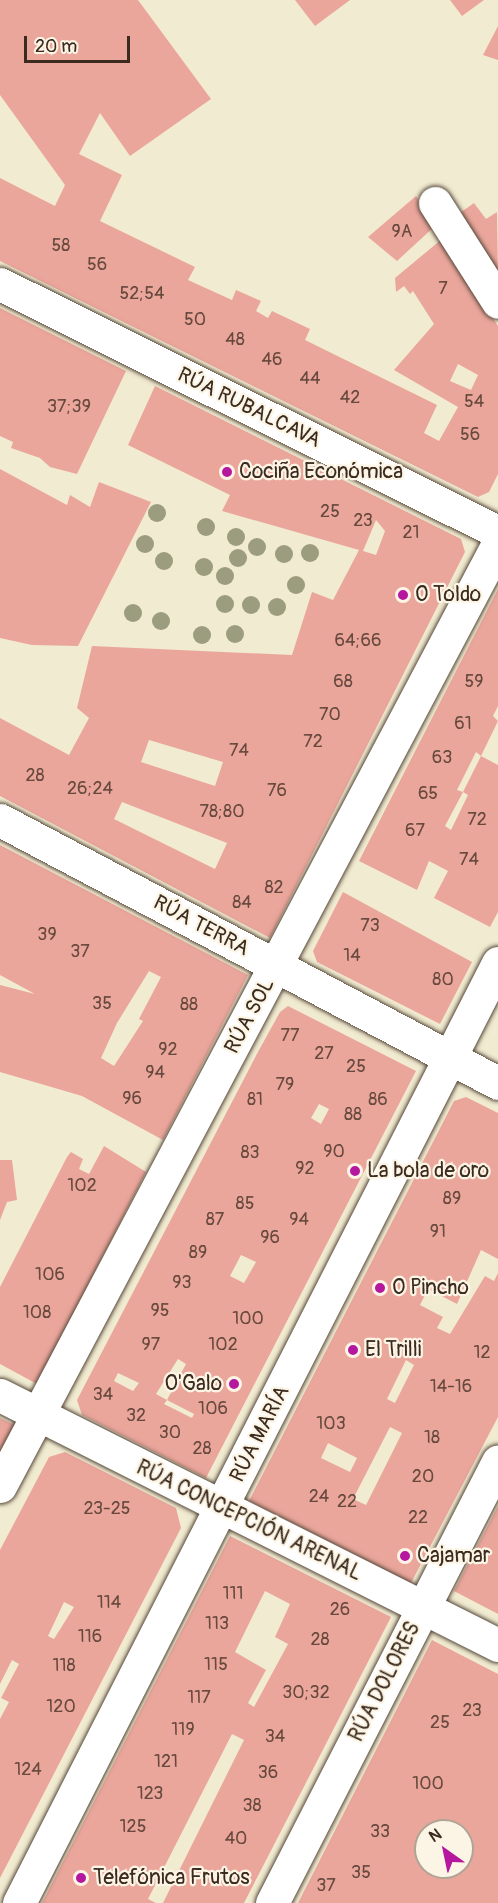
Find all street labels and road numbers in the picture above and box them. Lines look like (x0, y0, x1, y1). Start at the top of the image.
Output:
street label: RÚA RUBALCAVA (173, 362, 325, 454)
street label: RÚA TERRA (149, 890, 253, 962)
street label: RÚA SOL (220, 974, 280, 1058)
street label: RÚA MARÍA (225, 1382, 295, 1486)
street label: RÚA CONCEPCIÓN ARENAL (132, 1455, 366, 1587)
street label: RÚA DOLORES (344, 1618, 426, 1746)

